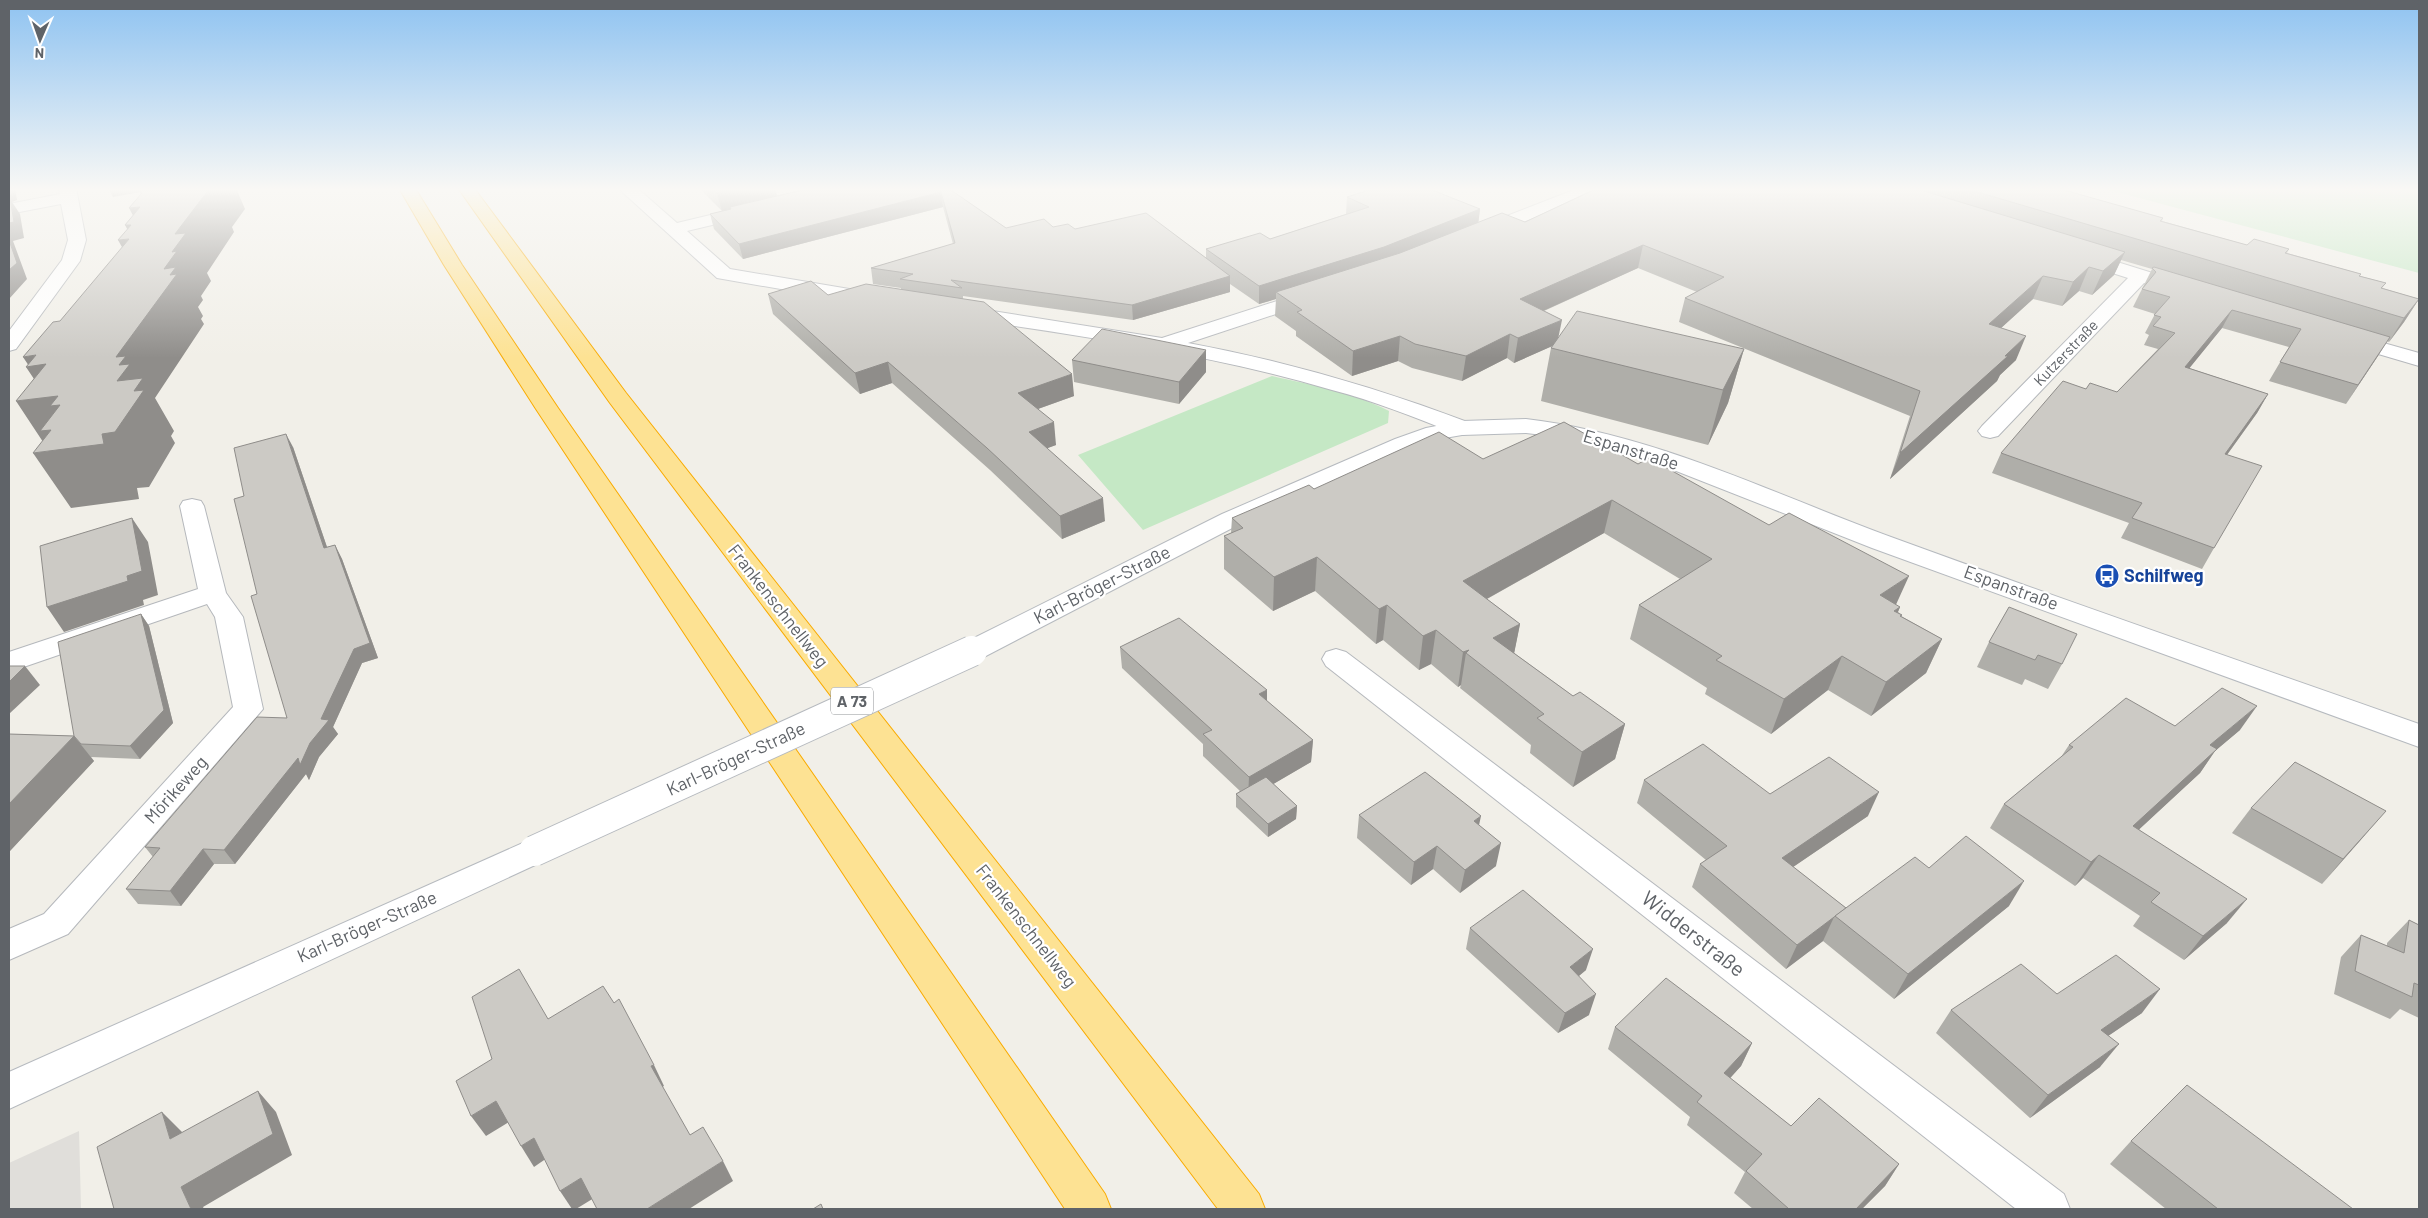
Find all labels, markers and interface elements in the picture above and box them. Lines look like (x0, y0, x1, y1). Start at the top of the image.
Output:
north arrow (15, 15, 65, 65)
text: N (35, 45, 44, 62)
street label: Kutzerstraße (2029, 316, 2101, 389)
street label: Espanstraße (1581, 424, 1682, 474)
street label: Frankenschnellweg (724, 539, 834, 671)
street label: Karl-Bröger-Straße (1029, 540, 1174, 628)
street label: Espanstraße (1961, 560, 2062, 614)
bus stop icon: Schilfweg (2094, 563, 2120, 589)
place label: Schilfweg (2124, 564, 2204, 586)
road number: A 73 (831, 688, 873, 714)
street label: Karl-Bröger-Straße (663, 716, 808, 800)
street label: Mörikeweg (139, 751, 211, 828)
street label: Frankenschnellweg (972, 859, 1082, 991)
street label: Karl-Bröger-Straße (293, 885, 440, 967)
street label: Widderstraße (1637, 885, 1751, 981)

